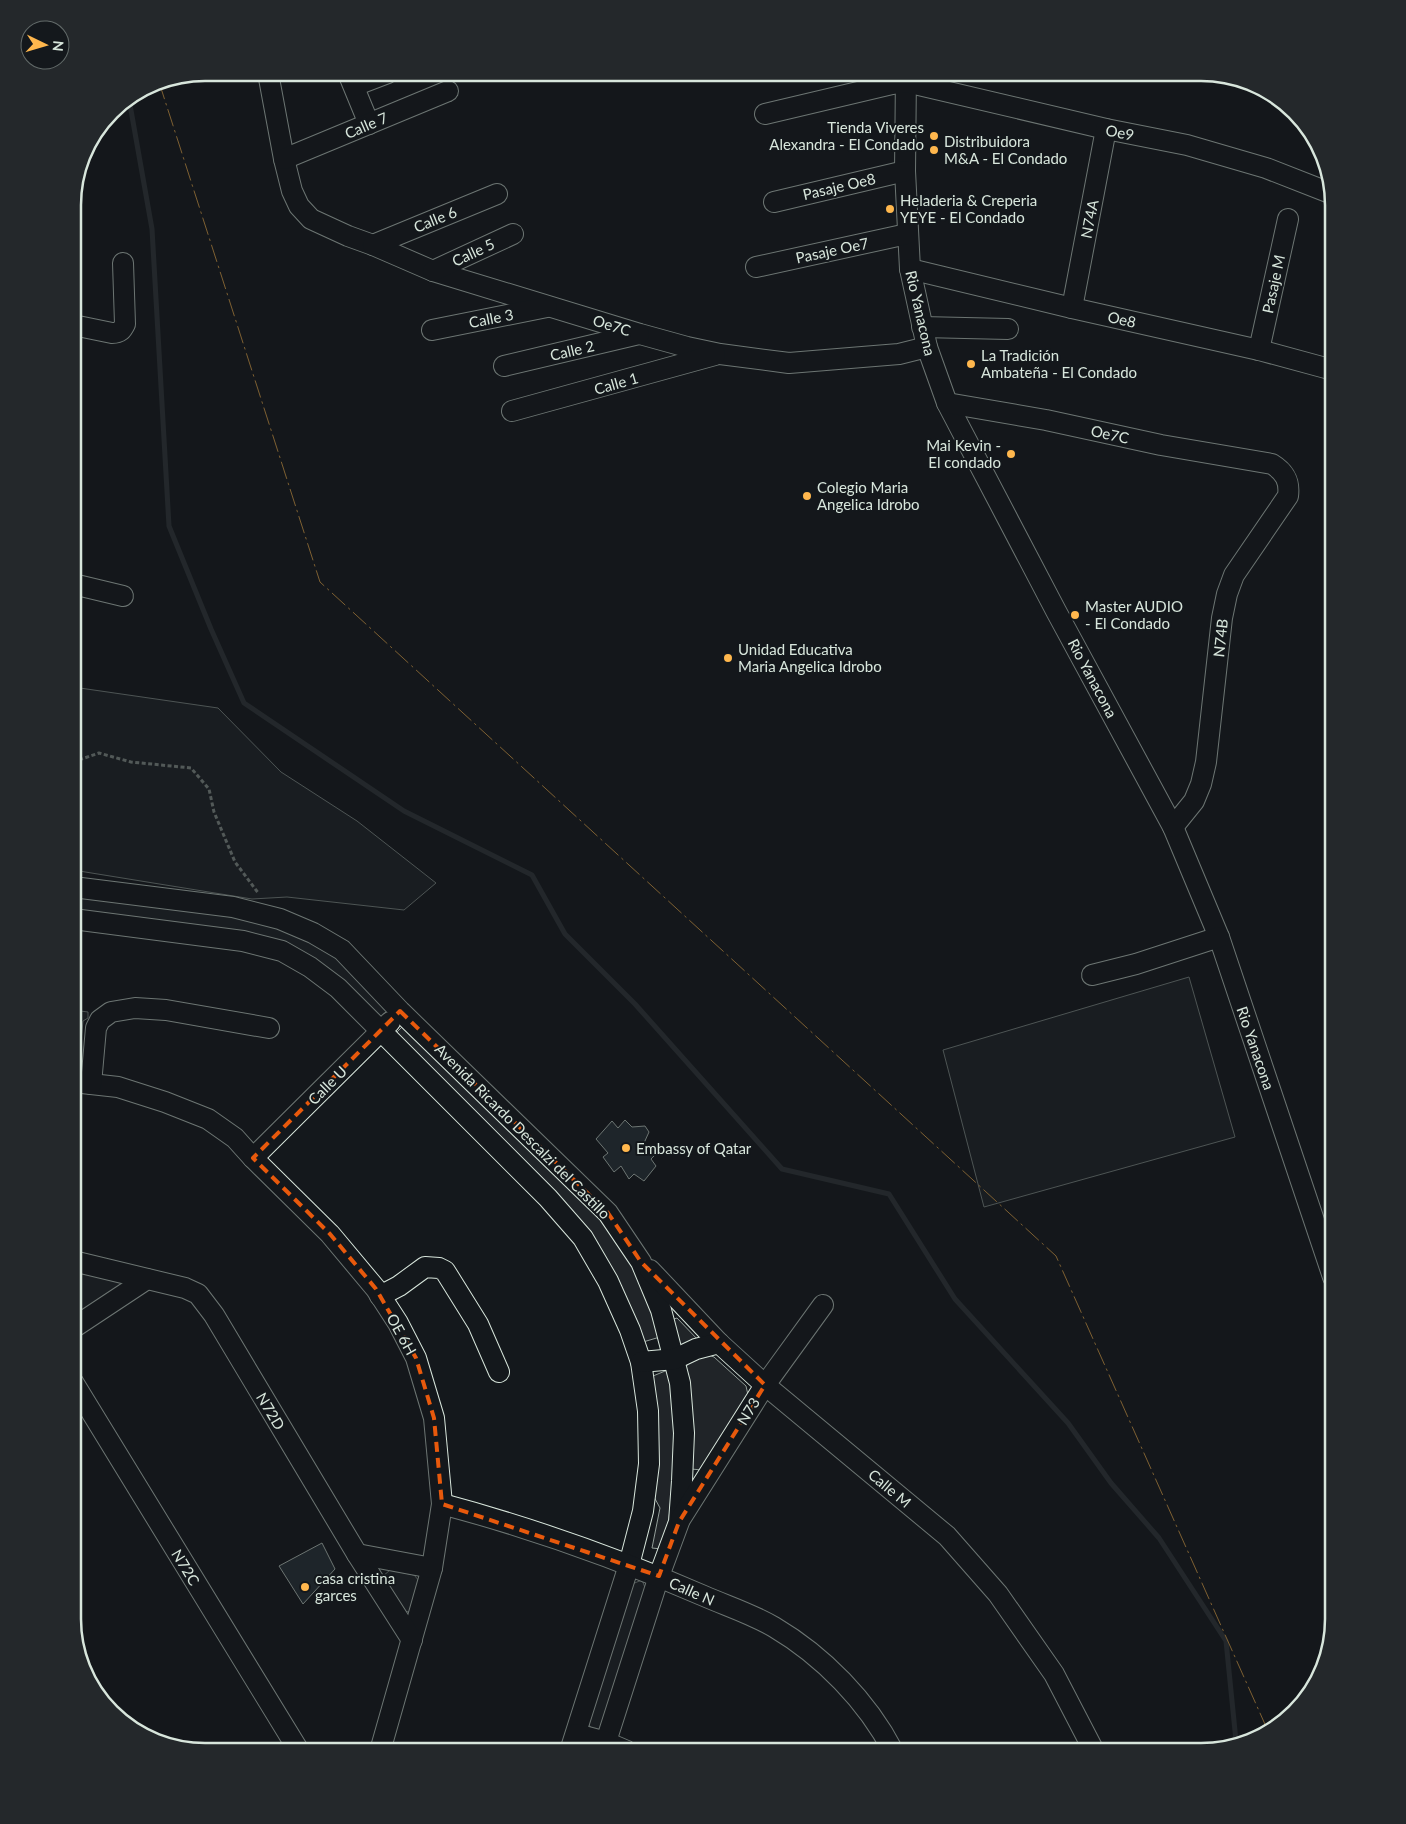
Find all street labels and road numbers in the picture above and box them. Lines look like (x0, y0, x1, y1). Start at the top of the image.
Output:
street label: Calle 7 (342, 108, 391, 142)
street label: Oe9 (1104, 120, 1136, 144)
street label: Pasaje Oe8 (801, 169, 877, 203)
street label: N74A (1076, 197, 1102, 240)
street label: Calle 6 (411, 202, 460, 236)
street label: Pasaje Oe7 (794, 233, 870, 267)
street label: Calle 5 (449, 234, 497, 270)
street label: Pasaje M (1258, 253, 1288, 315)
street label: Rio Yanacona (902, 269, 940, 357)
street label: Calle 3 (467, 305, 515, 331)
street label: Oe8 (1106, 307, 1138, 331)
street label: Oe7C (591, 311, 633, 339)
street label: Calle 2 (548, 336, 596, 364)
street label: Calle 1 (592, 368, 640, 398)
street label: Oe7C (1089, 421, 1131, 447)
street label: N74B (1209, 618, 1231, 658)
street label: Rio Yanacona (1065, 635, 1121, 721)
street label: Rio Yanacona (1233, 1004, 1279, 1092)
street label: Avenida Ricardo Descalzi del Castillo (432, 1040, 614, 1222)
street label: Calle U (304, 1062, 350, 1108)
street label: OE 6H (383, 1310, 421, 1358)
street label: N72D (253, 1389, 289, 1433)
street label: N73 (733, 1394, 763, 1428)
street label: Calle M (865, 1465, 915, 1511)
street label: N72C (168, 1546, 204, 1588)
street label: Calle N (667, 1573, 717, 1609)

